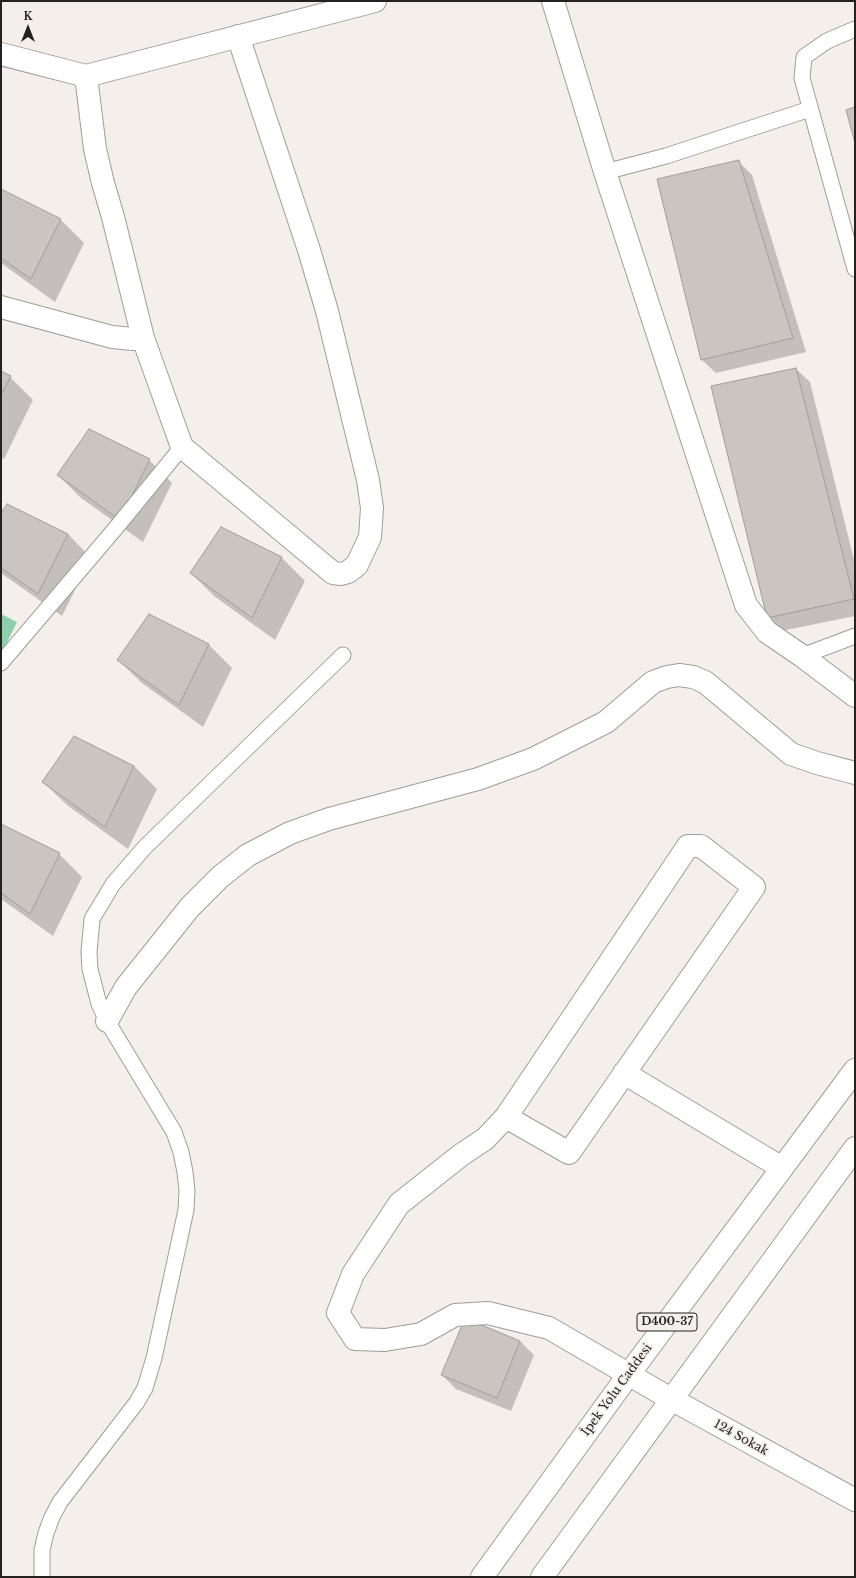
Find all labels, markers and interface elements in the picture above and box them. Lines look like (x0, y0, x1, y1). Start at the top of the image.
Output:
north arrow (8, 8, 48, 48)
text: K (23, 9, 33, 23)
road number: D400-37 (637, 1313, 697, 1331)
street label: İpek Yolu Caddesi (579, 1341, 655, 1439)
street label: 124 Sokak (711, 1417, 771, 1459)

